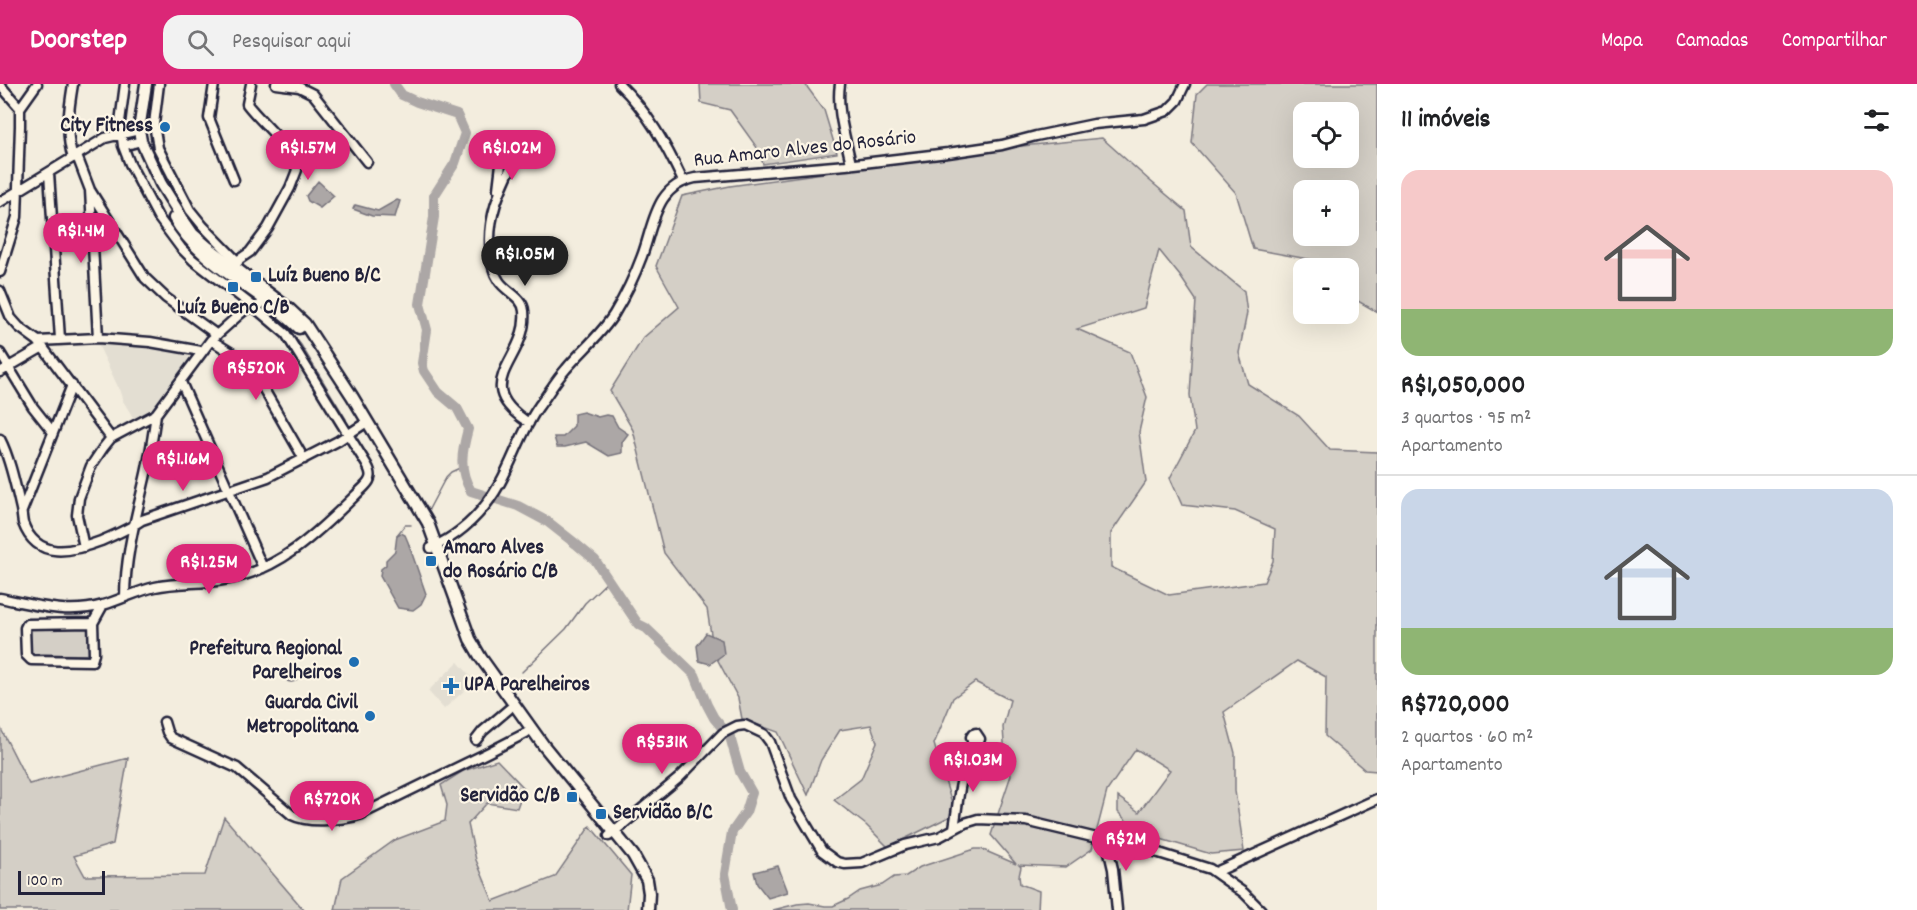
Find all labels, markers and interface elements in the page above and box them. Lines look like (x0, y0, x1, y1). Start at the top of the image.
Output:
search box (163, 15, 583, 69)
text: Doorstep (30, 22, 127, 62)
icon: search (184, 26, 217, 59)
text: Pesquisar aqui (232, 27, 351, 58)
text: Mapa (1601, 27, 1643, 57)
text: Camadas (1676, 27, 1749, 57)
text: Compartilhar (1782, 27, 1887, 57)
map controls (1293, 102, 1359, 324)
button: locate (1293, 102, 1359, 168)
text: 11 imóveis (1401, 102, 1491, 139)
icon: filters (1860, 104, 1893, 137)
place label: City Fitness (60, 112, 153, 142)
marker: City Fitness (158, 120, 172, 134)
street label: Rua Amaro Alves do Rosário (692, 123, 918, 177)
pin: R$1.57M (253, 130, 363, 181)
pin: R$1.02M (457, 130, 567, 181)
text: R$1.57M (280, 135, 336, 163)
text: R$1.02M (483, 135, 541, 163)
button: + (1293, 180, 1359, 246)
icon: home (1593, 209, 1701, 317)
pin: R$1.4M (32, 213, 130, 264)
text: R$1.4M (57, 218, 105, 246)
pin: R$1.05M (470, 236, 580, 287)
text: R$1.05M (495, 241, 555, 269)
button: − (1293, 258, 1359, 324)
place label: Luíz Bueno B/C (268, 262, 381, 292)
marker: Luíz Bueno B/C (249, 270, 263, 284)
marker: Luíz Bueno C/B (226, 280, 240, 294)
place label: Luíz Bueno C/B (177, 294, 289, 324)
pin: R$520K (207, 350, 305, 401)
text: R$520K (227, 355, 285, 383)
text: R$1,050,000 (1401, 368, 1525, 405)
text: 3 quartos · 95 m² (1401, 405, 1531, 433)
text: Apartamento (1401, 433, 1503, 461)
pin: R$1.16M (128, 441, 238, 492)
text: R$1.16M (156, 446, 210, 474)
icon: home (1593, 528, 1701, 636)
place label: Amaro Alves do Rosário C/B (443, 534, 558, 588)
pin: R$1.25M (154, 544, 264, 595)
text: R$1.25M (180, 549, 238, 577)
marker: Amaro Alves do Rosário C/B (424, 554, 438, 568)
place label: Prefeitura Regional Parelheiros (189, 635, 343, 689)
marker: Prefeitura Regional Parelheiros (347, 655, 361, 669)
place label: UPA Parelheiros (464, 671, 590, 701)
marker: UPA Parelheiros (442, 677, 460, 695)
text: R$720,000 (1401, 687, 1510, 724)
place label: Guarda Civil Metropolitana (247, 689, 359, 743)
marker: Guarda Civil Metropolitana (363, 709, 377, 723)
pin: R$531K (613, 724, 711, 775)
text: 2 quartos · 60 m² (1401, 724, 1533, 752)
text: R$531K (636, 729, 688, 757)
pin: R$1.03M (918, 742, 1028, 793)
text: R$1.03M (943, 747, 1003, 775)
text: Apartamento (1401, 752, 1503, 780)
pin: R$720K (283, 781, 381, 832)
place label: Servidão C/B (460, 782, 560, 812)
text: R$720K (304, 786, 360, 814)
marker: Servidão C/B (565, 790, 579, 804)
place label: Servidão B/C (613, 799, 713, 829)
marker: Servidão B/C (594, 807, 608, 821)
pin: R$2M (1090, 821, 1162, 872)
text: R$2M (1106, 826, 1146, 854)
scale bar (18, 868, 105, 896)
text: 100 m (27, 870, 63, 893)

